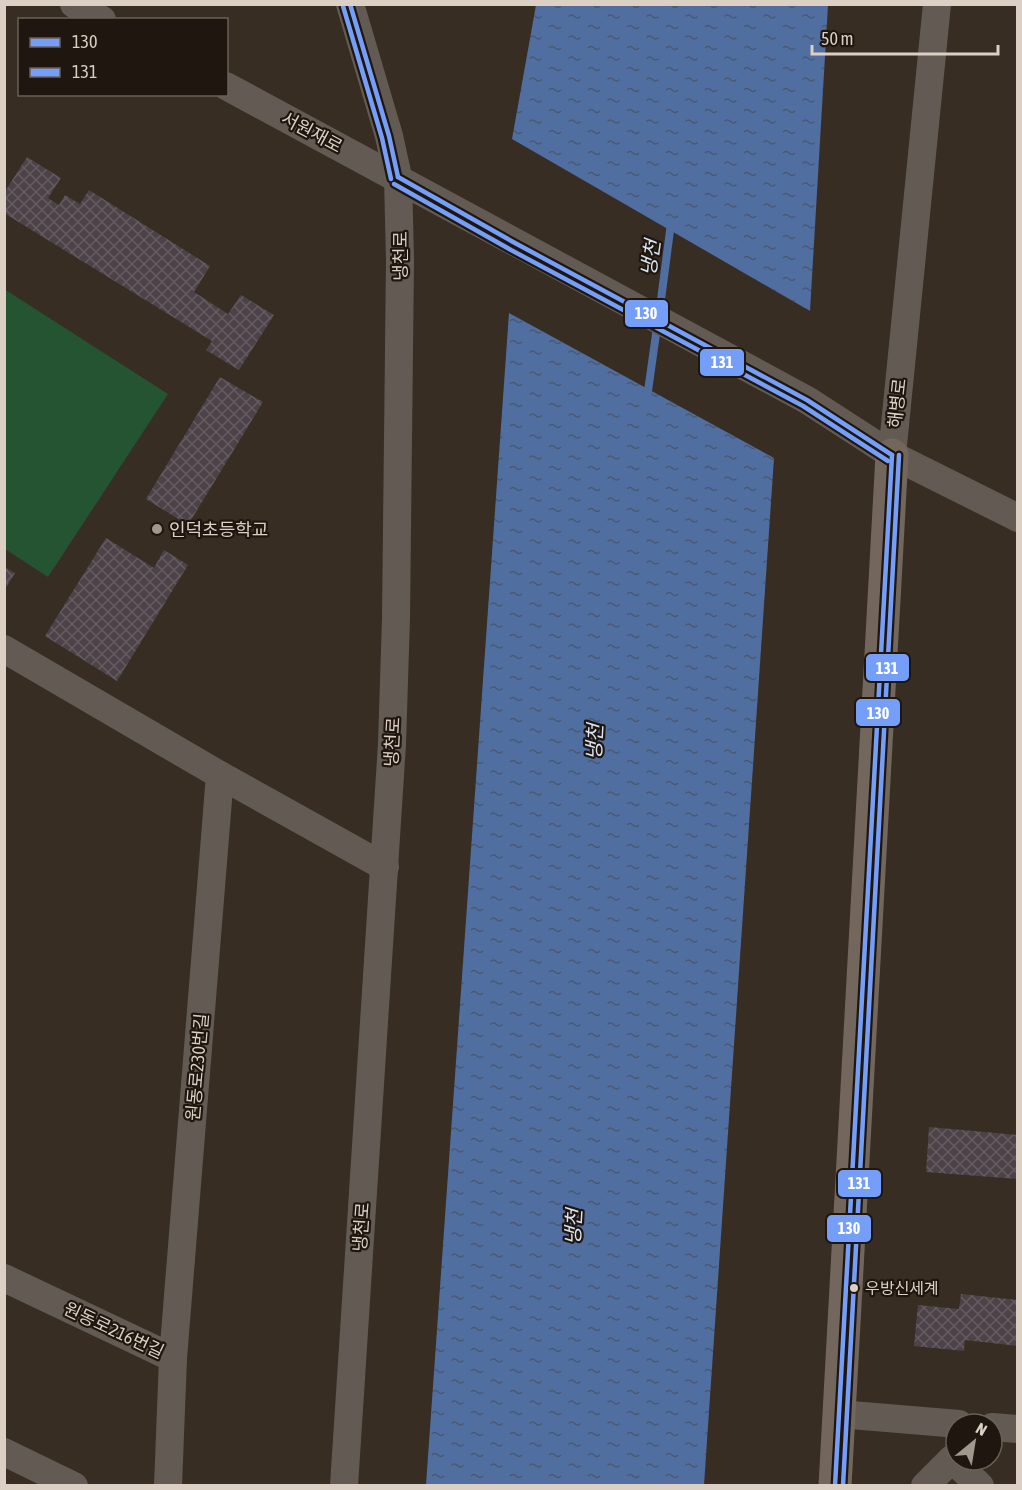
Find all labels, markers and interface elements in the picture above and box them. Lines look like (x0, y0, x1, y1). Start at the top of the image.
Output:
legend (18, 18, 228, 96)
scale bar (812, 18, 998, 56)
text: 50 m (821, 28, 853, 49)
text: 130 (72, 31, 97, 52)
text: 131 (72, 61, 97, 82)
street label: 서원재로 (278, 107, 346, 157)
street label: 냉천로 (390, 231, 411, 281)
water label: 냉천 (636, 236, 664, 278)
line badge: 130 (624, 299, 669, 328)
text: 130 (635, 304, 658, 322)
line badge: 131 (699, 348, 745, 377)
text: 131 (711, 353, 734, 371)
street label: 해병로 (884, 377, 910, 429)
place label: 인덕초등학교 (169, 519, 268, 540)
marker: 인덕초등학교 (150, 522, 164, 536)
line badge: 131 (865, 653, 910, 682)
text: 131 (876, 659, 899, 677)
line badge: 130 (855, 698, 901, 727)
text: 130 (867, 704, 890, 722)
street label: 냉천로 (380, 717, 404, 767)
water label: 냉천 (582, 720, 607, 761)
street label: 원동로230번길 (182, 1012, 212, 1122)
line badge: 131 (837, 1169, 882, 1198)
text: 131 (848, 1174, 871, 1192)
street label: 냉천로 (349, 1201, 373, 1253)
water label: 냉천 (561, 1205, 586, 1246)
line badge: 130 (826, 1214, 872, 1243)
text: 130 (838, 1219, 861, 1237)
place label: 우방신세계 (865, 1279, 939, 1297)
marker: 우방신세계 (848, 1282, 860, 1294)
street label: 원동로216번길 (61, 1298, 167, 1362)
north arrow (944, 1412, 1004, 1472)
text: N (973, 1419, 990, 1439)

